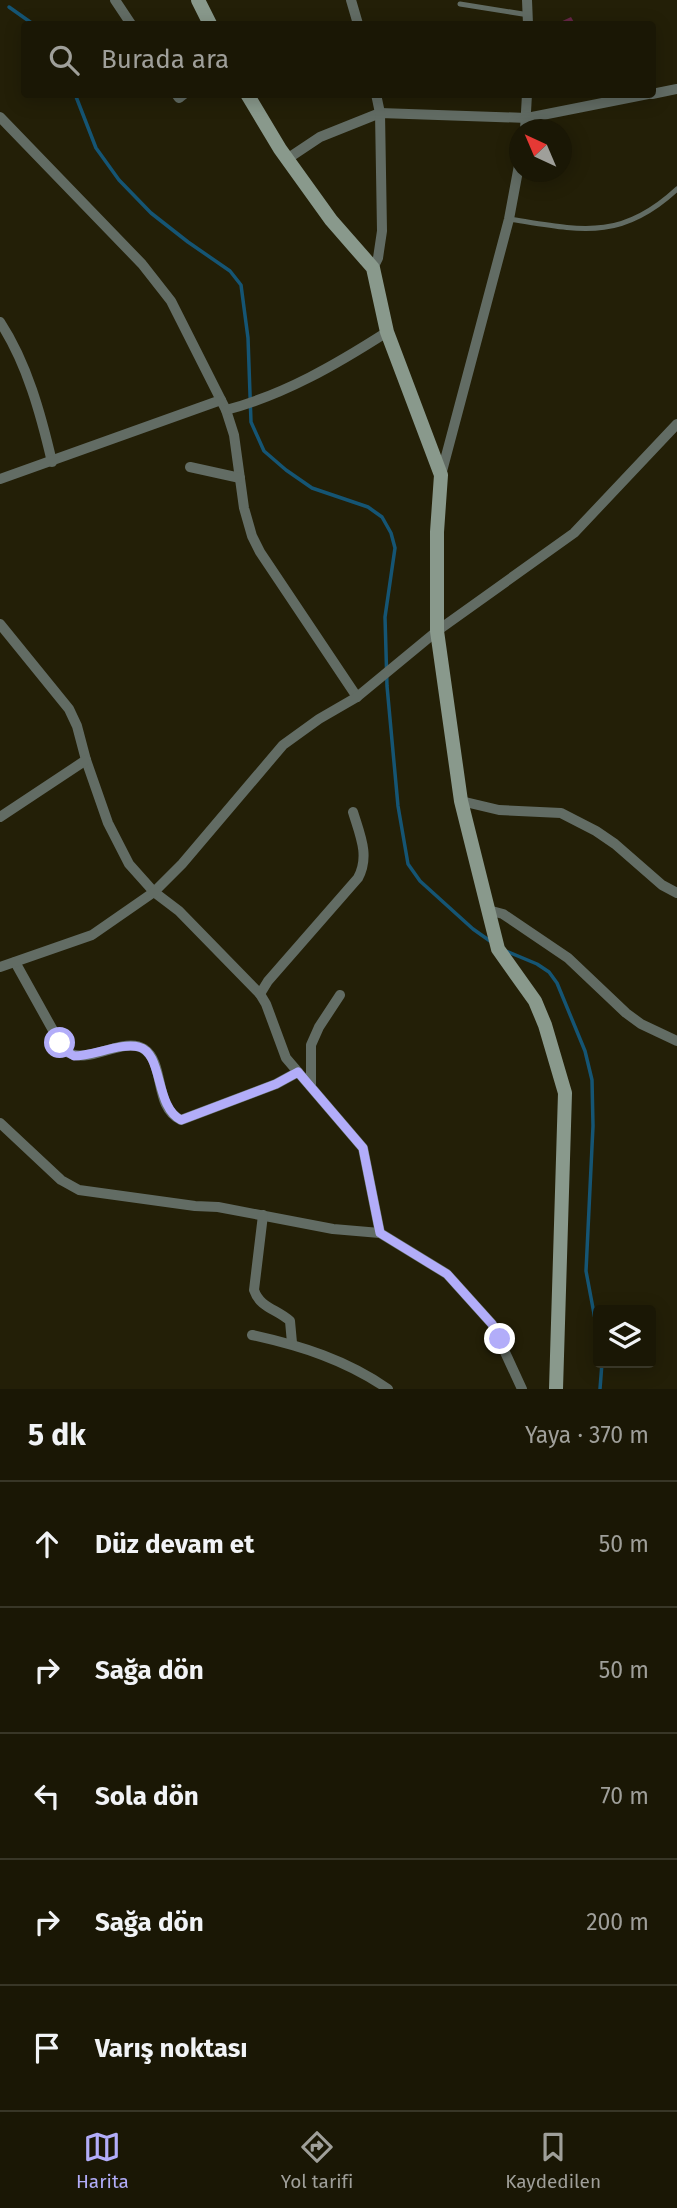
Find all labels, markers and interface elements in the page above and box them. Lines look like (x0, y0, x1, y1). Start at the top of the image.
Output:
search box (21, 21, 656, 98)
icon: search (45, 41, 83, 79)
text: Burada ara (101, 44, 229, 75)
north arrow (509, 119, 572, 182)
route start (44, 1027, 75, 1058)
map controls (593, 1305, 656, 1368)
button: layers (593, 1305, 656, 1368)
route end (484, 1323, 515, 1354)
text: 5 dk (28, 1417, 86, 1453)
text: Yaya · 370 m (525, 1421, 649, 1449)
icon: ahead (28, 1525, 66, 1563)
text: Düz devam et (95, 1529, 254, 1560)
text: 50 m (599, 1530, 649, 1558)
icon: right (28, 1651, 66, 1689)
text: Sağa dön (95, 1655, 204, 1686)
text: 50 m (599, 1656, 649, 1684)
icon: left (28, 1777, 66, 1815)
text: Sola dön (95, 1781, 199, 1812)
text: 70 m (600, 1782, 649, 1810)
icon: right (28, 1903, 66, 1941)
text: Sağa dön (95, 1907, 204, 1938)
text: 200 m (586, 1908, 649, 1936)
icon: arrive (28, 2029, 66, 2067)
text: Varış noktası (95, 2033, 248, 2064)
tab: Harita (76, 2128, 129, 2193)
tab: Yol tarifi (281, 2128, 353, 2193)
tab: Kaydedilen (505, 2128, 601, 2193)

